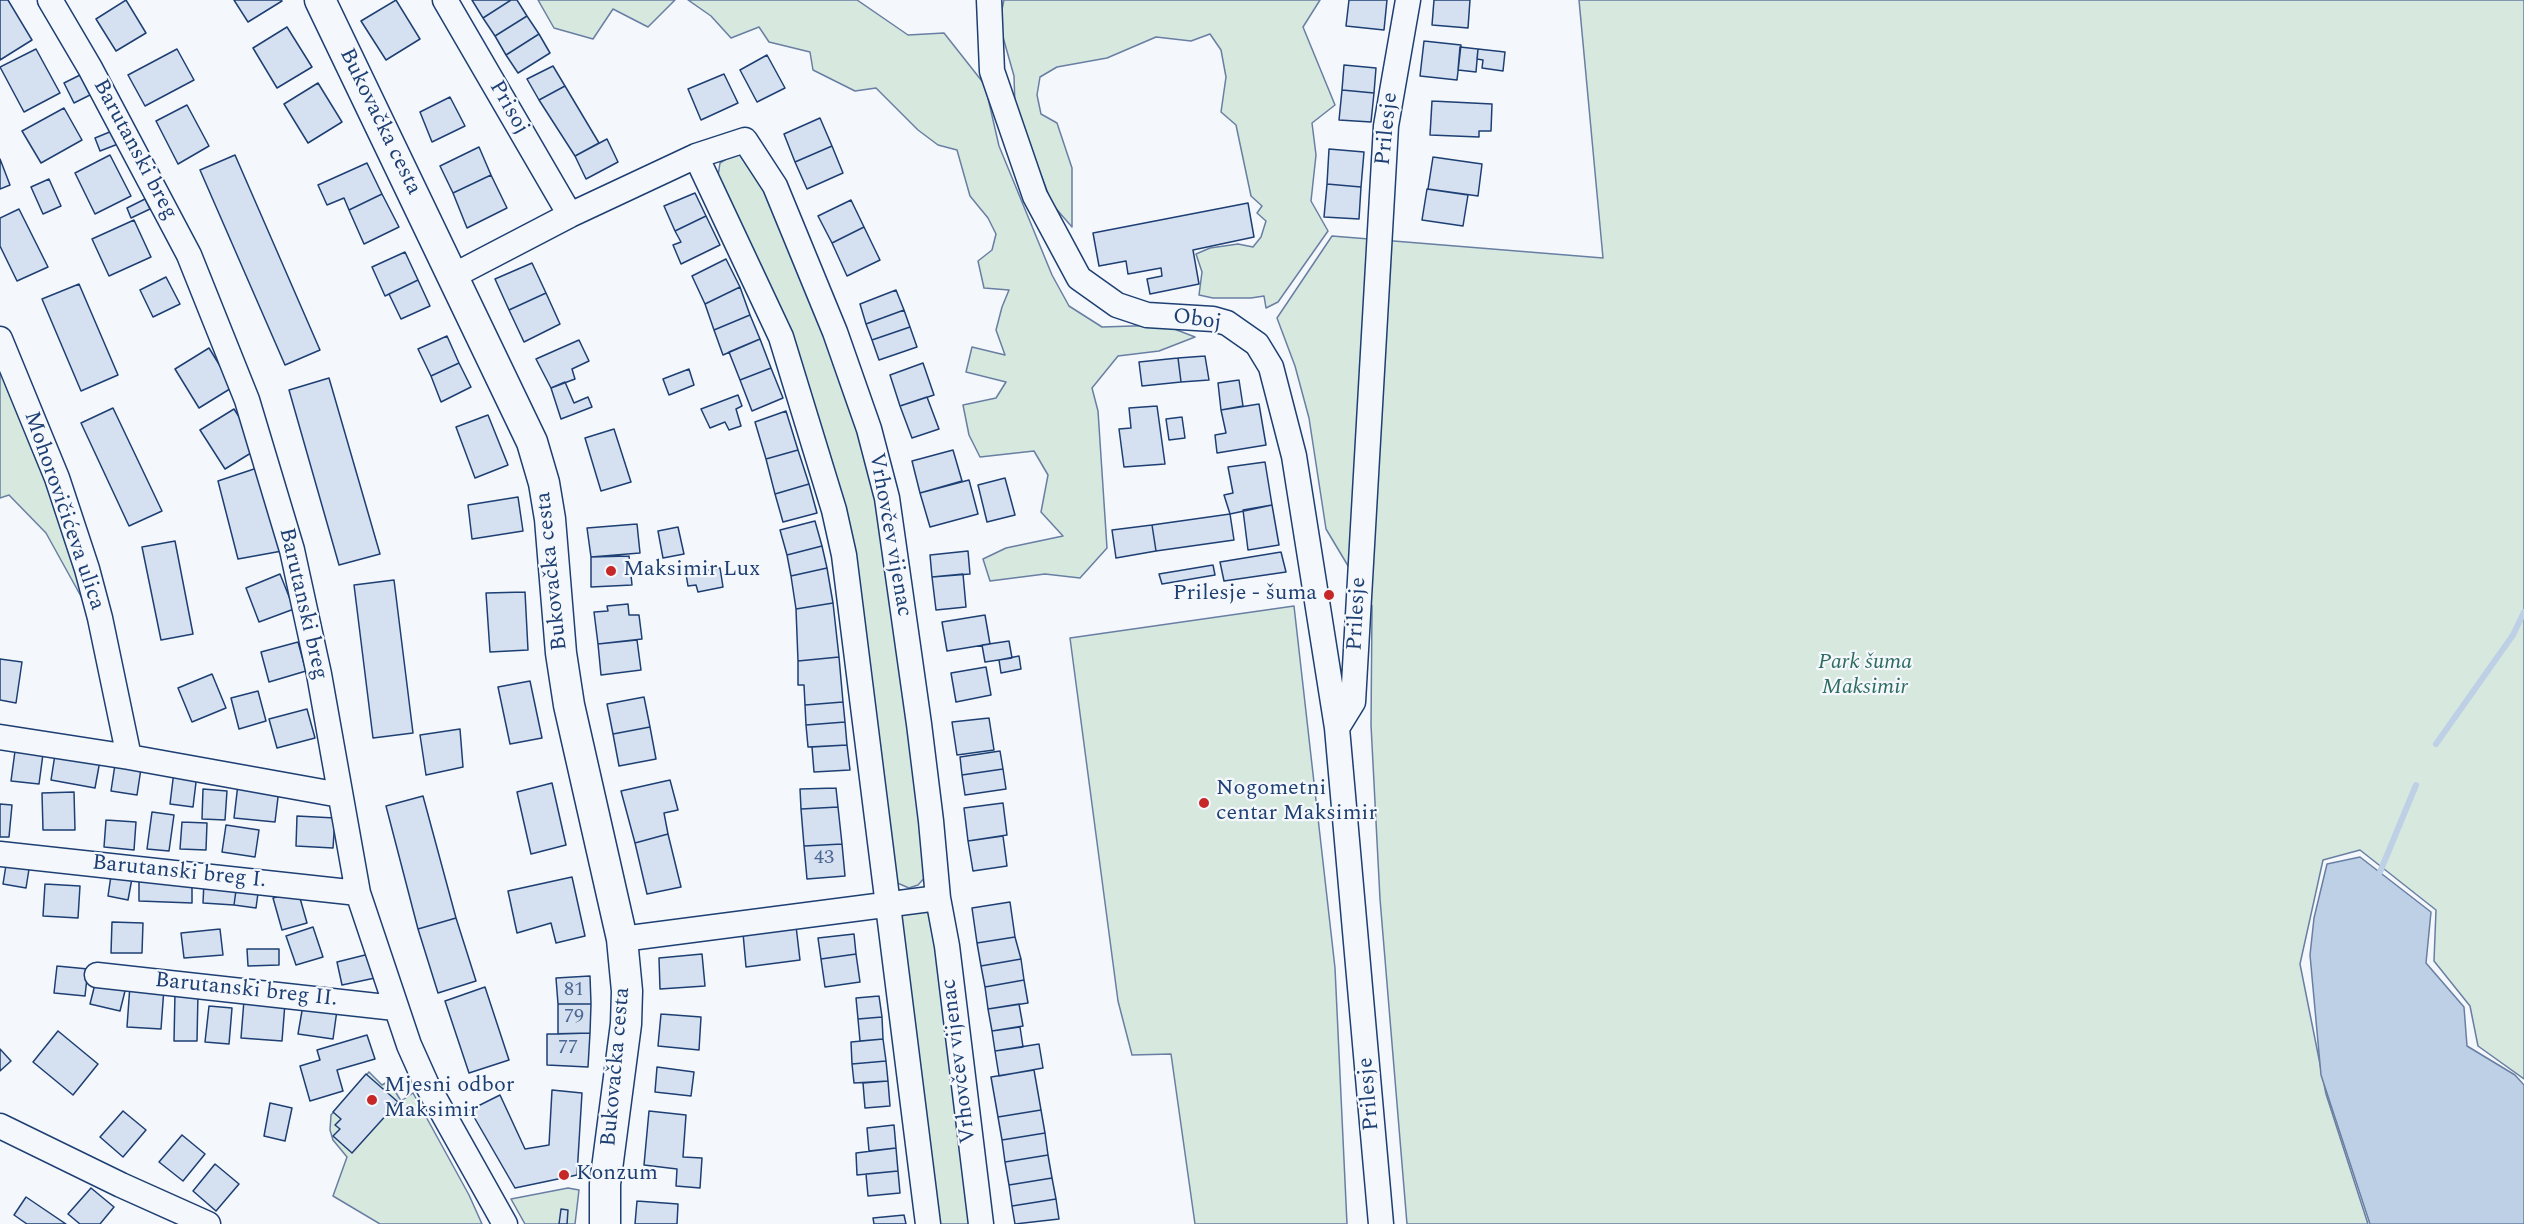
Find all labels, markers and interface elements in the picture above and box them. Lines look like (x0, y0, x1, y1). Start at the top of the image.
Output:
street label: Bukovačka cesta (332, 44, 426, 200)
street label: Barutanski breg (86, 75, 182, 225)
street label: Prisoj (482, 76, 534, 140)
street label: Prilesje (1371, 91, 1405, 167)
street label: Oboj (1171, 305, 1223, 337)
street label: Mohorovičićeva ulica (17, 408, 109, 614)
street label: Vrhovčev vijenac (862, 451, 916, 619)
street label: Bukovačka cesta (532, 490, 574, 652)
street label: Barutanski breg (272, 525, 332, 683)
place label: Maksimir Lux (623, 558, 760, 584)
marker: Maksimir Lux (604, 564, 618, 578)
street label: Prilesje (1343, 577, 1373, 651)
place label: Prilesje - šuma (1173, 582, 1317, 608)
marker: Prilesje - šuma (1322, 588, 1336, 602)
park label: Park šuma Maksimir (1818, 651, 1912, 702)
place label: Nogometni centar Maksimir (1216, 777, 1377, 828)
marker: Nogometni centar Maksimir (1197, 796, 1211, 810)
house number: 43 (814, 847, 834, 871)
street label: Barutanski breg I. (91, 851, 267, 895)
street label: Barutanski breg II. (153, 968, 339, 1014)
street label: Vrhovčev vijenac (937, 977, 983, 1145)
house number: 81 (564, 979, 584, 1003)
street label: Bukovačka cesta (597, 986, 637, 1148)
house number: 79 (564, 1006, 584, 1030)
house number: 77 (558, 1037, 578, 1061)
street label: Prilesje (1354, 1056, 1386, 1132)
place label: Mjesni odbor Maksimir (384, 1074, 515, 1126)
marker: Mjesni odbor Maksimir (365, 1093, 379, 1107)
place label: Konzum (576, 1162, 658, 1188)
marker: Konzum (557, 1168, 571, 1182)

